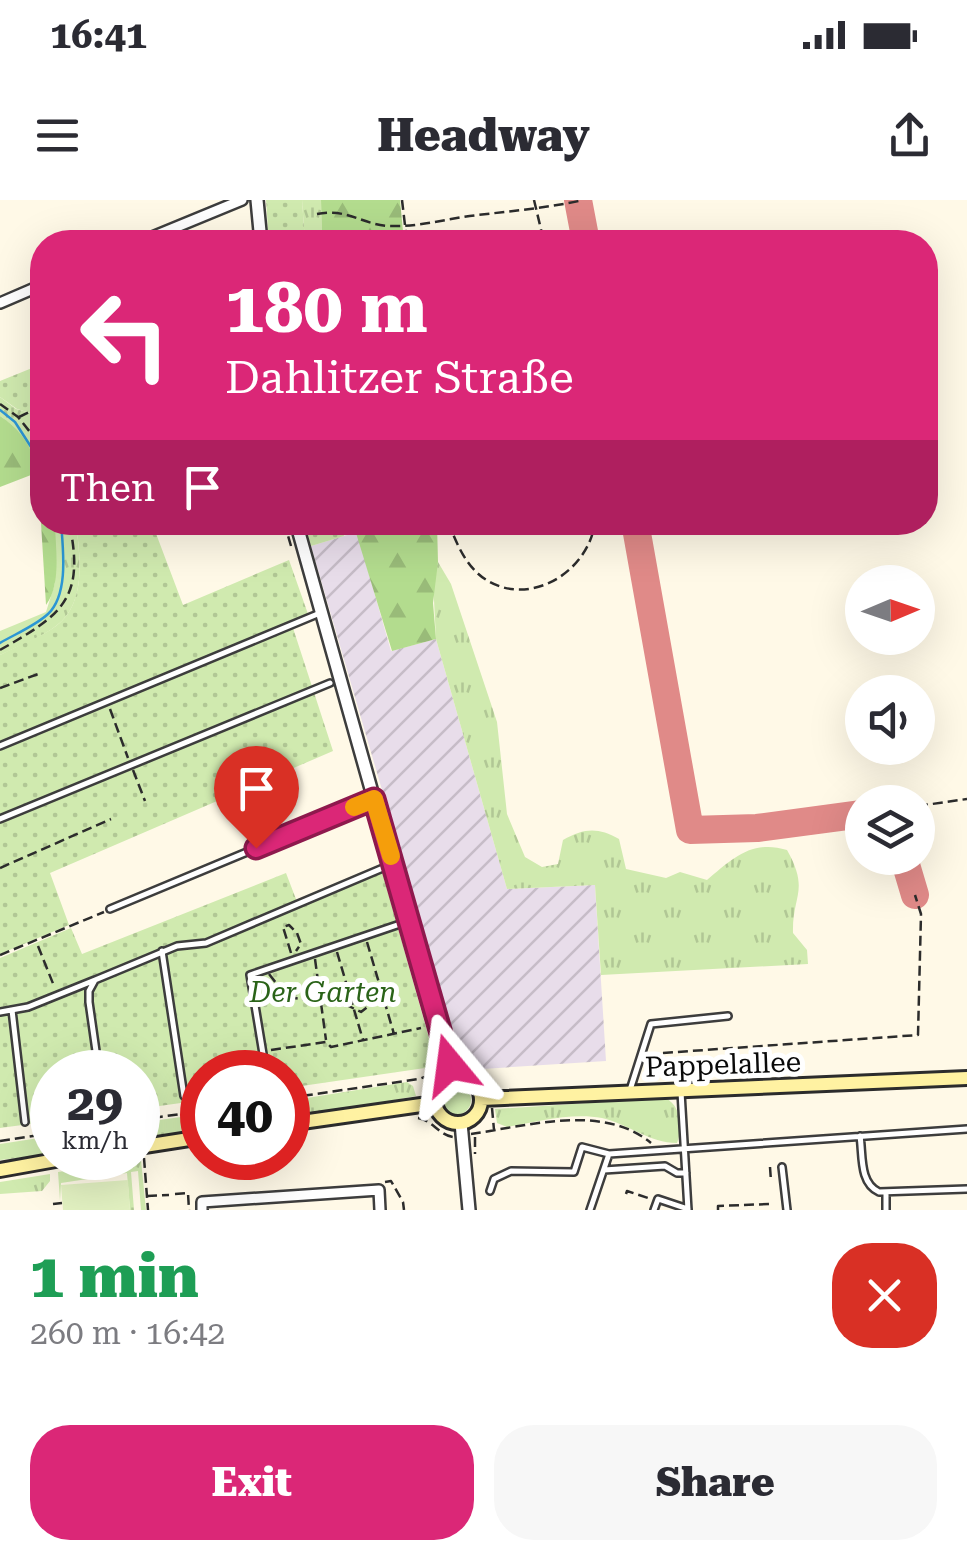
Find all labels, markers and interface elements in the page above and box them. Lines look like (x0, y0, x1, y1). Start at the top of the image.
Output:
text: 16:41 (50, 13, 147, 57)
icon: menu (30, 108, 85, 163)
icon: share (882, 108, 937, 163)
text: Headway (377, 109, 590, 162)
text: 180 m (225, 267, 428, 349)
icon: left (60, 270, 190, 400)
text: Dahlitzer Straße (225, 351, 574, 404)
icon: arrive (175, 460, 230, 515)
text: Then (60, 466, 155, 510)
north arrow (845, 565, 935, 655)
map controls (845, 565, 935, 875)
button: sound (845, 675, 935, 765)
pin (214, 746, 299, 849)
icon: arrive (229, 761, 284, 816)
button: layers (845, 785, 935, 875)
park label: Der Garten (248, 976, 397, 1009)
position arrow (398, 1013, 502, 1117)
street label: Pappelallee (644, 1045, 802, 1084)
speed limit sign: 40 (180, 1050, 310, 1180)
text: 29 (67, 1074, 123, 1132)
text: km/h (62, 1126, 128, 1155)
text: 1 min (30, 1241, 199, 1312)
button: close (832, 1243, 937, 1348)
text: 260 m · 16:42 (30, 1314, 225, 1352)
button: Exit (30, 1425, 474, 1540)
button: Share (494, 1425, 937, 1540)

